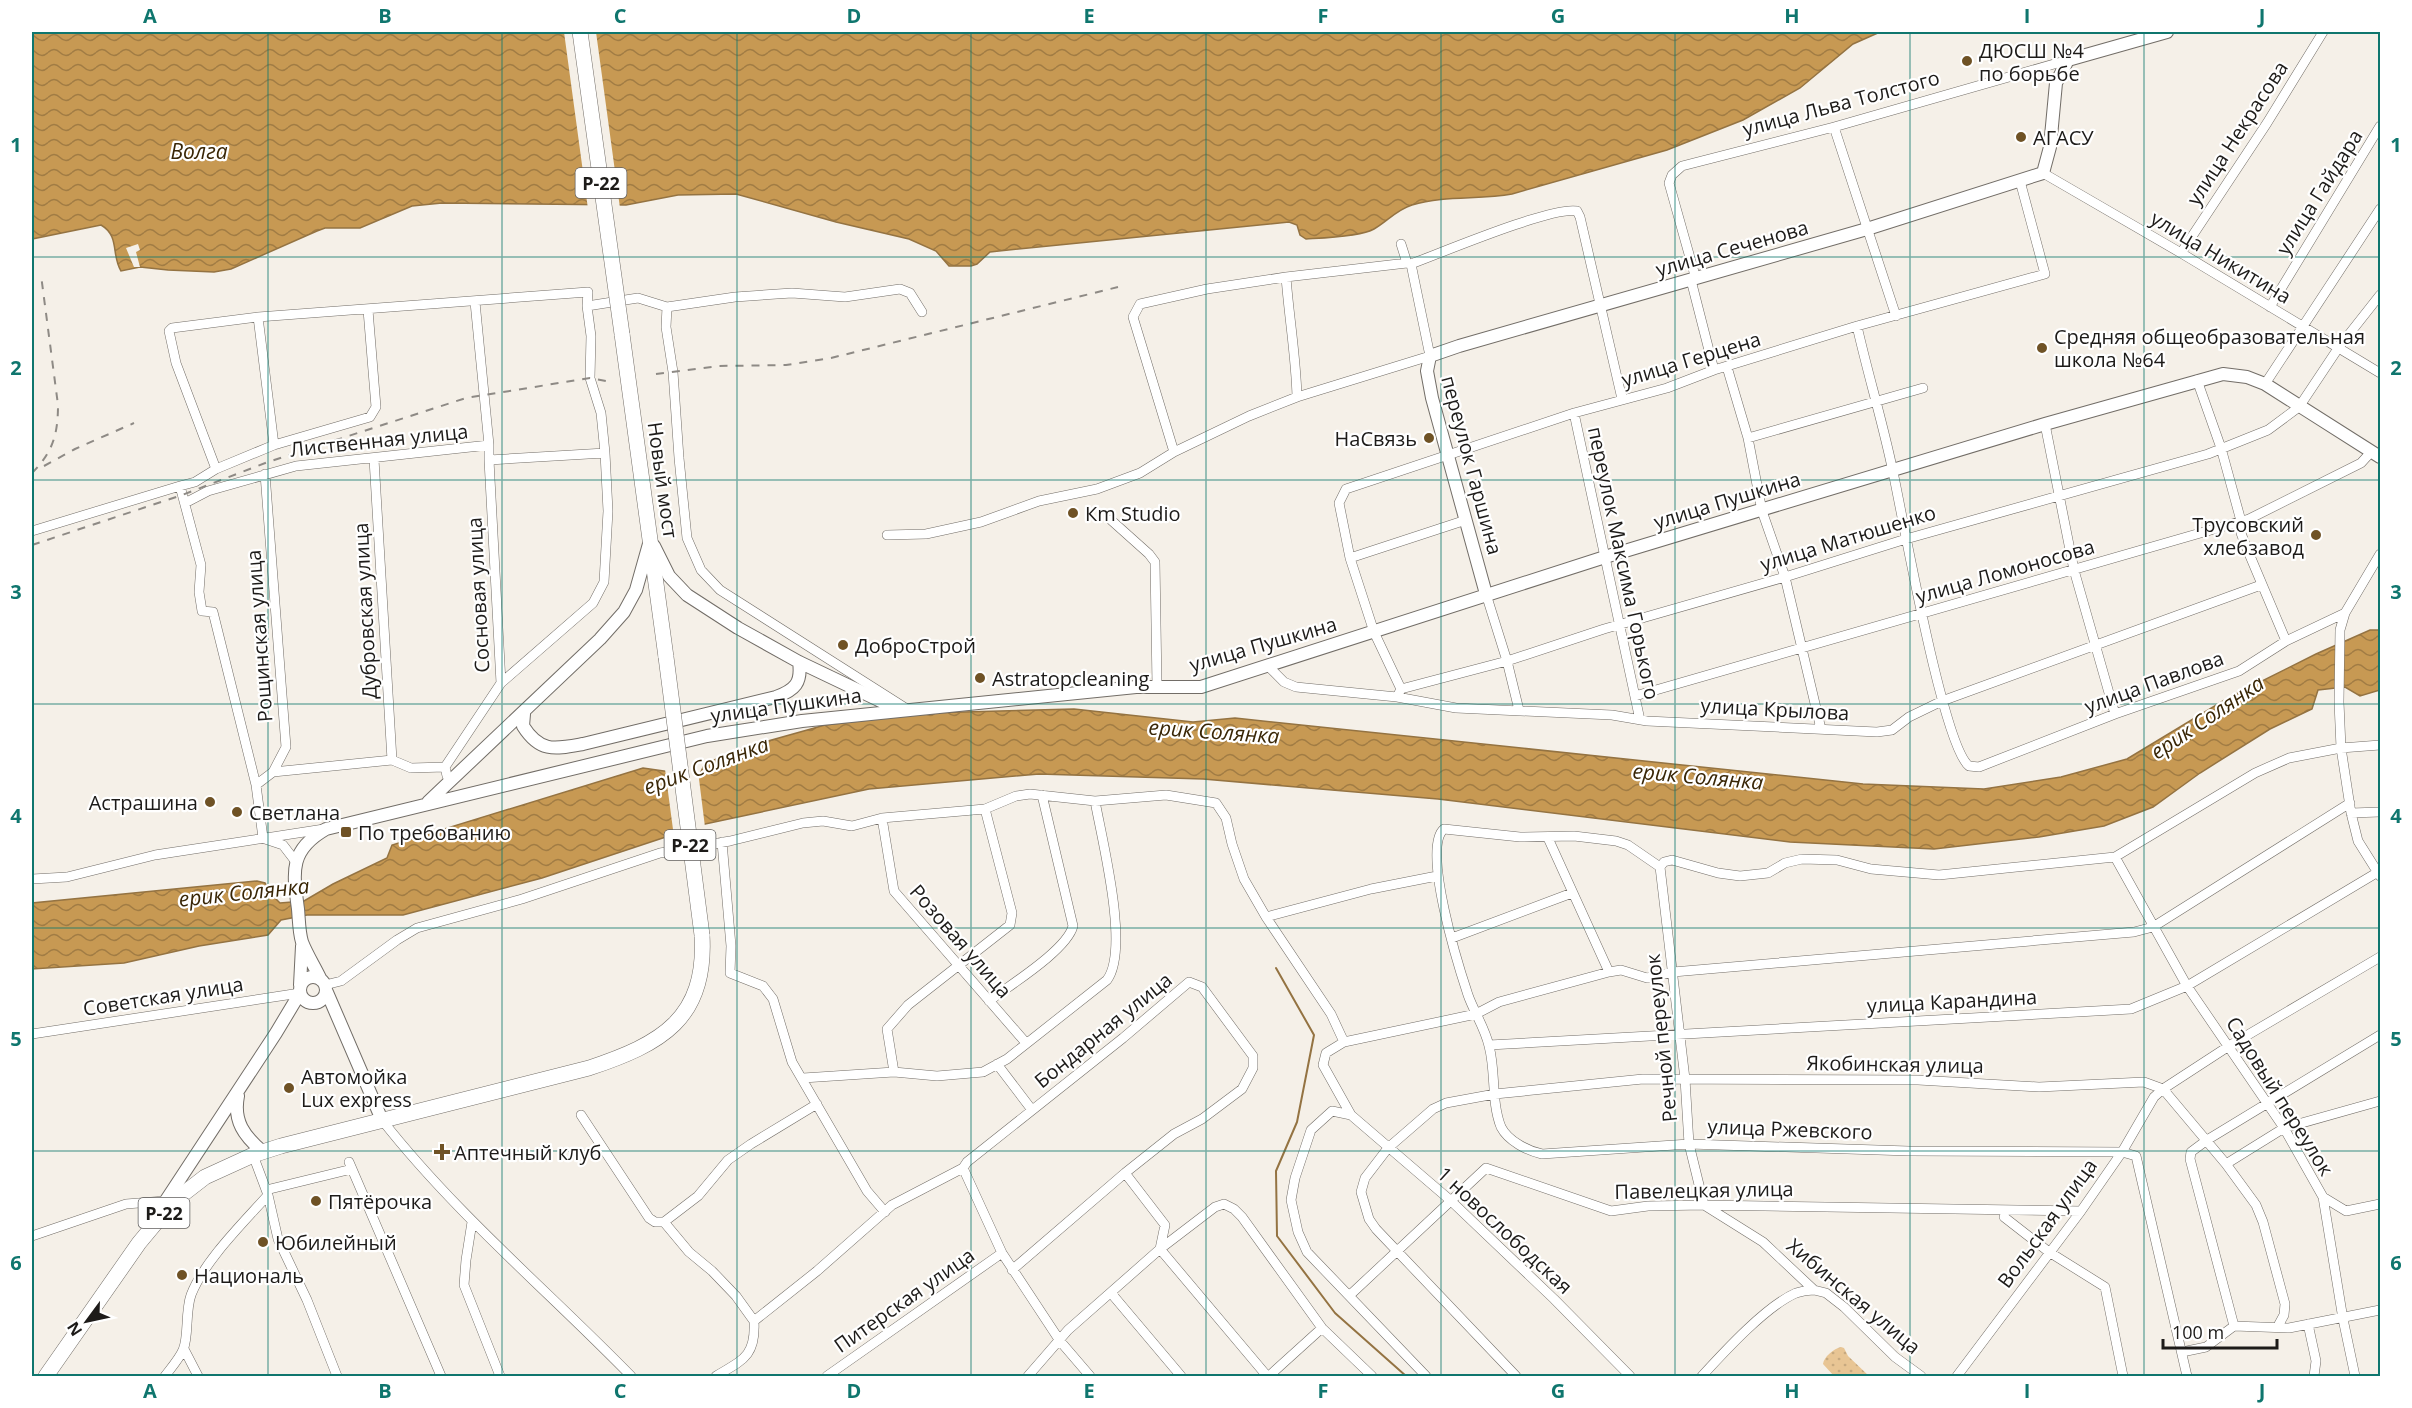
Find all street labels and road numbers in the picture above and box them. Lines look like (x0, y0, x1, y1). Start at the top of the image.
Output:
street label: улица Некрасова (2180, 56, 2294, 210)
street label: улица Льва Толстого (1740, 64, 1942, 142)
street label: улица Гайдара (2270, 124, 2368, 260)
road number: Р-22 (576, 168, 626, 198)
street label: улица Никитина (2146, 204, 2296, 310)
street label: улица Сеченова (1653, 213, 1811, 283)
street label: улица Герцена (1618, 325, 1764, 393)
street label: переулок Гаршина (1435, 373, 1509, 557)
street label: Лиственная улица (289, 417, 469, 463)
street label: Новый мост (641, 420, 685, 540)
street label: переулок Максима Горького (1582, 424, 1666, 702)
street label: улица Пушкина (1650, 465, 1804, 535)
street label: улица Матюшенко (1757, 498, 1939, 578)
street label: Сосновая улица (460, 517, 496, 673)
street label: Дубровская улица (347, 522, 383, 700)
street label: улица Ломоносова (1913, 533, 2097, 609)
street label: Рощинская улица (240, 549, 278, 723)
street label: улица Пушкина (1186, 610, 1340, 678)
street label: улица Павлова (2081, 644, 2227, 720)
street label: улица Пушкина (709, 681, 863, 729)
street label: улица Крылова (1700, 692, 1850, 726)
road number: Р-22 (664, 830, 716, 860)
street label: Розовая улица (904, 878, 1018, 1004)
street label: Речной переулок (1639, 952, 1683, 1123)
street label: Бондарная улица (1029, 966, 1177, 1094)
street label: Советская улица (81, 970, 245, 1022)
street label: улица Карандина (1866, 983, 2038, 1019)
street label: Садовый переулок (2220, 1011, 2340, 1181)
street label: Якобинская улица (1806, 1049, 1984, 1079)
street label: улица Ржевского (1707, 1113, 1873, 1145)
street label: Вольская улица (1991, 1153, 2103, 1293)
street label: 1 новослободская (1432, 1160, 1578, 1300)
street label: Павелецкая улица (1614, 1175, 1794, 1205)
road number: Р-22 (138, 1198, 190, 1228)
street label: Хибинская улица (1781, 1232, 1927, 1360)
street label: Питерская улица (829, 1242, 979, 1358)

